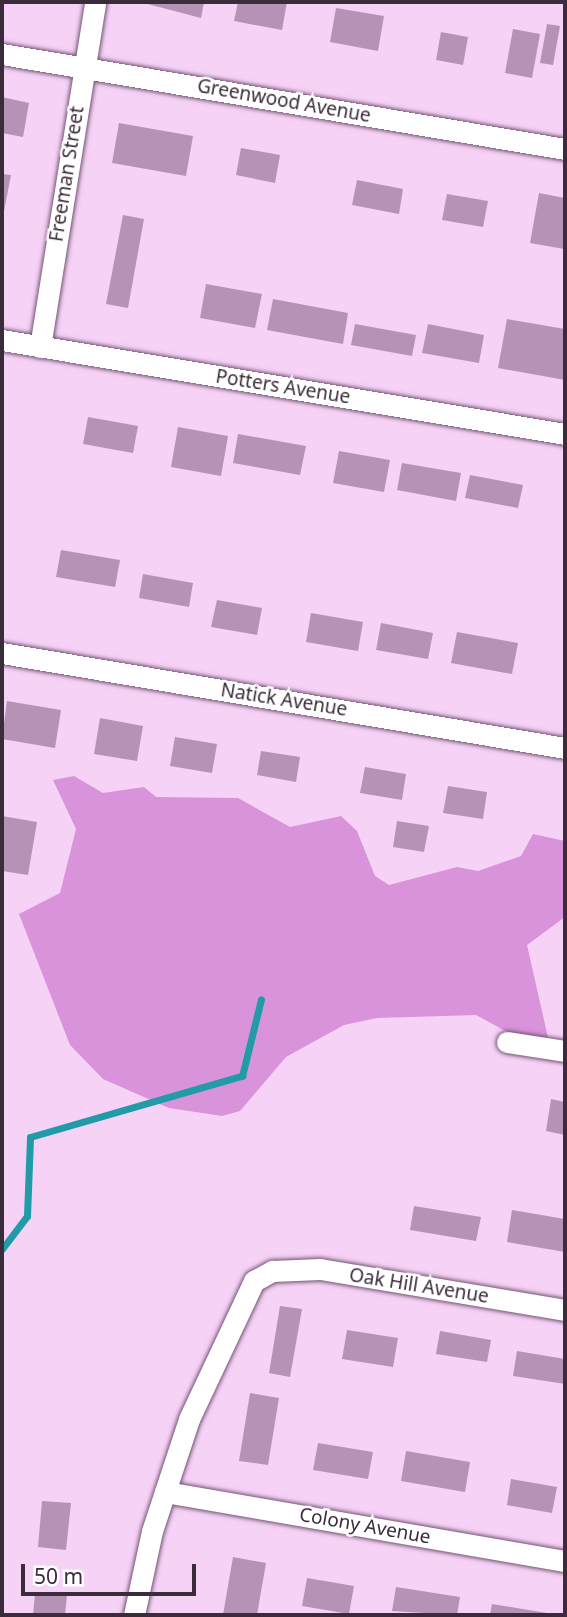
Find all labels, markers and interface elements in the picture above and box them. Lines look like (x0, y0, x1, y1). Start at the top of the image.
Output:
street label: Greenwood Avenue (195, 75, 373, 127)
street label: Freeman Street (45, 105, 89, 243)
street label: Potters Avenue (214, 365, 352, 409)
street label: Natick Avenue (219, 679, 349, 721)
street label: Oak Hill Avenue (348, 1264, 490, 1308)
street label: Colony Avenue (298, 1503, 432, 1549)
scale bar (24, 1550, 200, 1594)
text: 50 m (34, 1562, 83, 1590)

